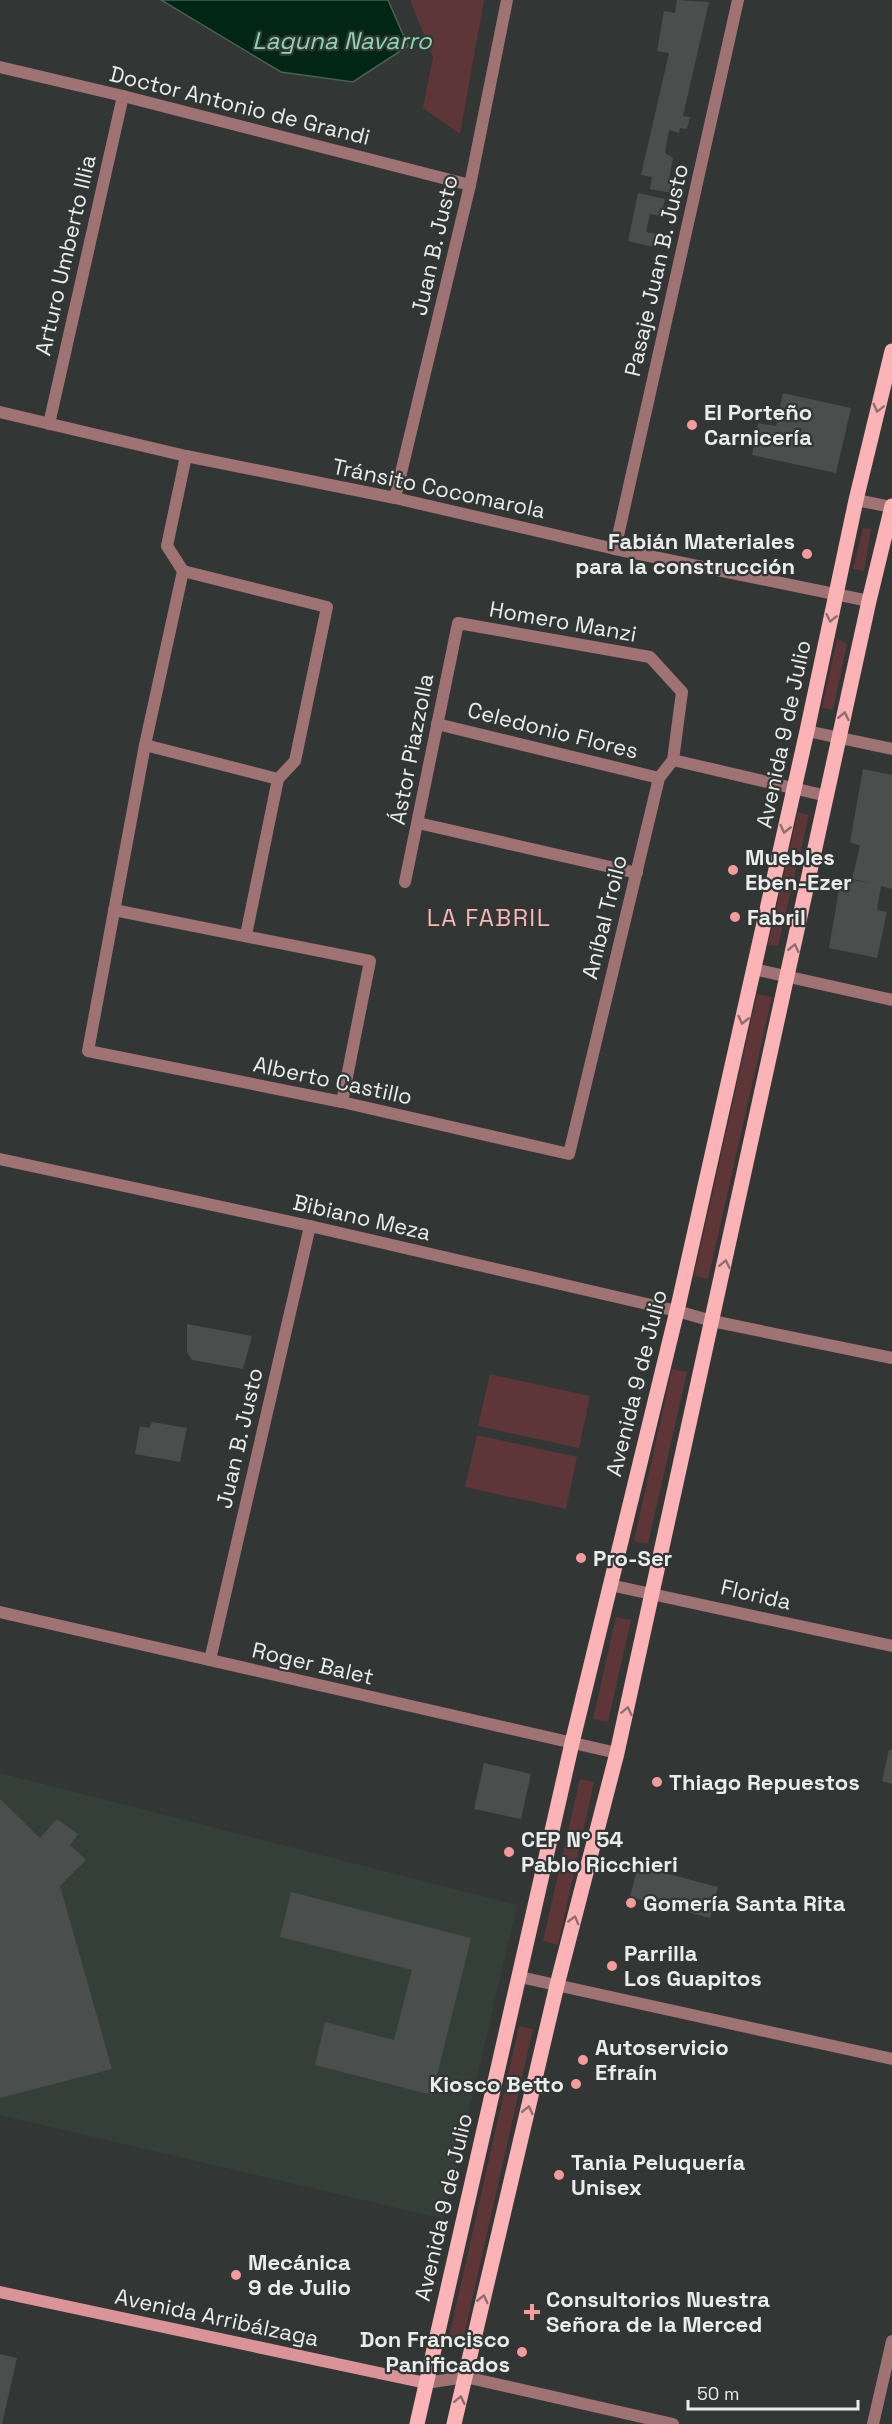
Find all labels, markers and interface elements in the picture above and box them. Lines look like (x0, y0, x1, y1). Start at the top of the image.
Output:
water label: Laguna Navarro (252, 25, 433, 56)
street label: Doctor Antonio de Grandi (107, 59, 373, 151)
street label: Arturo Umberto Illia (28, 152, 102, 358)
street label: Pasaje Juan B. Justo (618, 161, 694, 379)
street label: Juan B. Justo (404, 172, 464, 318)
place label: El Porteño Carnicería (704, 398, 812, 451)
one-way arrow (873, 402, 886, 412)
marker: El Porteño Carnicería (685, 418, 699, 432)
street label: Tránsito Cocomarola (330, 452, 548, 524)
place label: Fabián Materiales para la construcción (575, 527, 795, 580)
marker: Fabián Materiales para la construcción (800, 547, 814, 561)
street label: Homero Manzi (487, 594, 639, 648)
one-way arrow (825, 613, 838, 623)
street label: Avenida 9 de Julio (749, 637, 817, 831)
street label: Ástor Piazzolla (383, 671, 439, 827)
street label: Celedonio Flores (465, 695, 641, 765)
one-way arrow (837, 711, 850, 721)
one-way arrow (780, 824, 793, 834)
place label: Muebles Eben-Ezer (745, 843, 852, 896)
street label: Aníbal Troilo (575, 852, 633, 982)
marker: Muebles Eben-Ezer (726, 863, 740, 877)
district label: LA FABRIL (427, 902, 551, 933)
place label: Fabril (747, 903, 806, 931)
marker: Fabril (728, 910, 742, 924)
one-way arrow (787, 943, 800, 953)
one-way arrow (737, 1015, 750, 1025)
street label: Alberto Castillo (251, 1050, 415, 1110)
street label: Bibiano Meza (290, 1188, 434, 1247)
one-way arrow (718, 1259, 731, 1269)
street label: Avenida 9 de Julio (599, 1287, 673, 1479)
street label: Juan B. Justo (209, 1365, 269, 1511)
place label: Pro-Ser (593, 1544, 673, 1572)
marker: Pro-Ser (574, 1551, 588, 1565)
street label: Florida (718, 1572, 794, 1616)
street label: Roger Balet (250, 1635, 376, 1691)
one-way arrow (619, 1706, 632, 1716)
place label: Thiago Repuestos (669, 1768, 860, 1796)
marker: Thiago Repuestos (650, 1775, 664, 1789)
place label: CEP Nº 54 Pablo Ricchieri (521, 1825, 678, 1878)
marker: CEP Nº 54 Pablo Ricchieri (502, 1845, 516, 1859)
place label: Gomería Santa Rita (643, 1889, 846, 1917)
marker: Gomería Santa Rita (624, 1896, 638, 1910)
one-way arrow (566, 1915, 579, 1925)
place label: Parrilla Los Guapitos (624, 1939, 762, 1992)
marker: Parrilla Los Guapitos (605, 1959, 619, 1973)
place label: Autoservicio Efraín (595, 2033, 729, 2086)
marker: Autoservicio Efraín (576, 2053, 590, 2067)
place label: Kiosco Betto (429, 2070, 564, 2098)
marker: Kiosco Betto (569, 2077, 583, 2091)
one-way arrow (520, 2105, 533, 2115)
street label: Avenida 9 de Julio (408, 2111, 478, 2303)
place label: Tania Peluquería Unisex (571, 2148, 745, 2201)
marker: Tania Peluquería Unisex (552, 2168, 566, 2182)
place label: Mecánica 9 de Julio (248, 2248, 351, 2301)
marker: Mecánica 9 de Julio (229, 2268, 243, 2282)
street label: Avenida Arribálzaga (113, 2282, 322, 2352)
place label: Consultorios Nuestra Señora de la Merced (546, 2285, 770, 2338)
one-way arrow (475, 2295, 488, 2305)
marker: Consultorios Nuestra Señora de la Merced (523, 2303, 541, 2321)
place label: Don Francisco Panificados (360, 2325, 510, 2378)
marker: Don Francisco Panificados (515, 2345, 529, 2359)
scale bar (688, 2373, 858, 2411)
text: 50 m (697, 2382, 739, 2405)
one-way arrow (452, 2396, 465, 2406)

